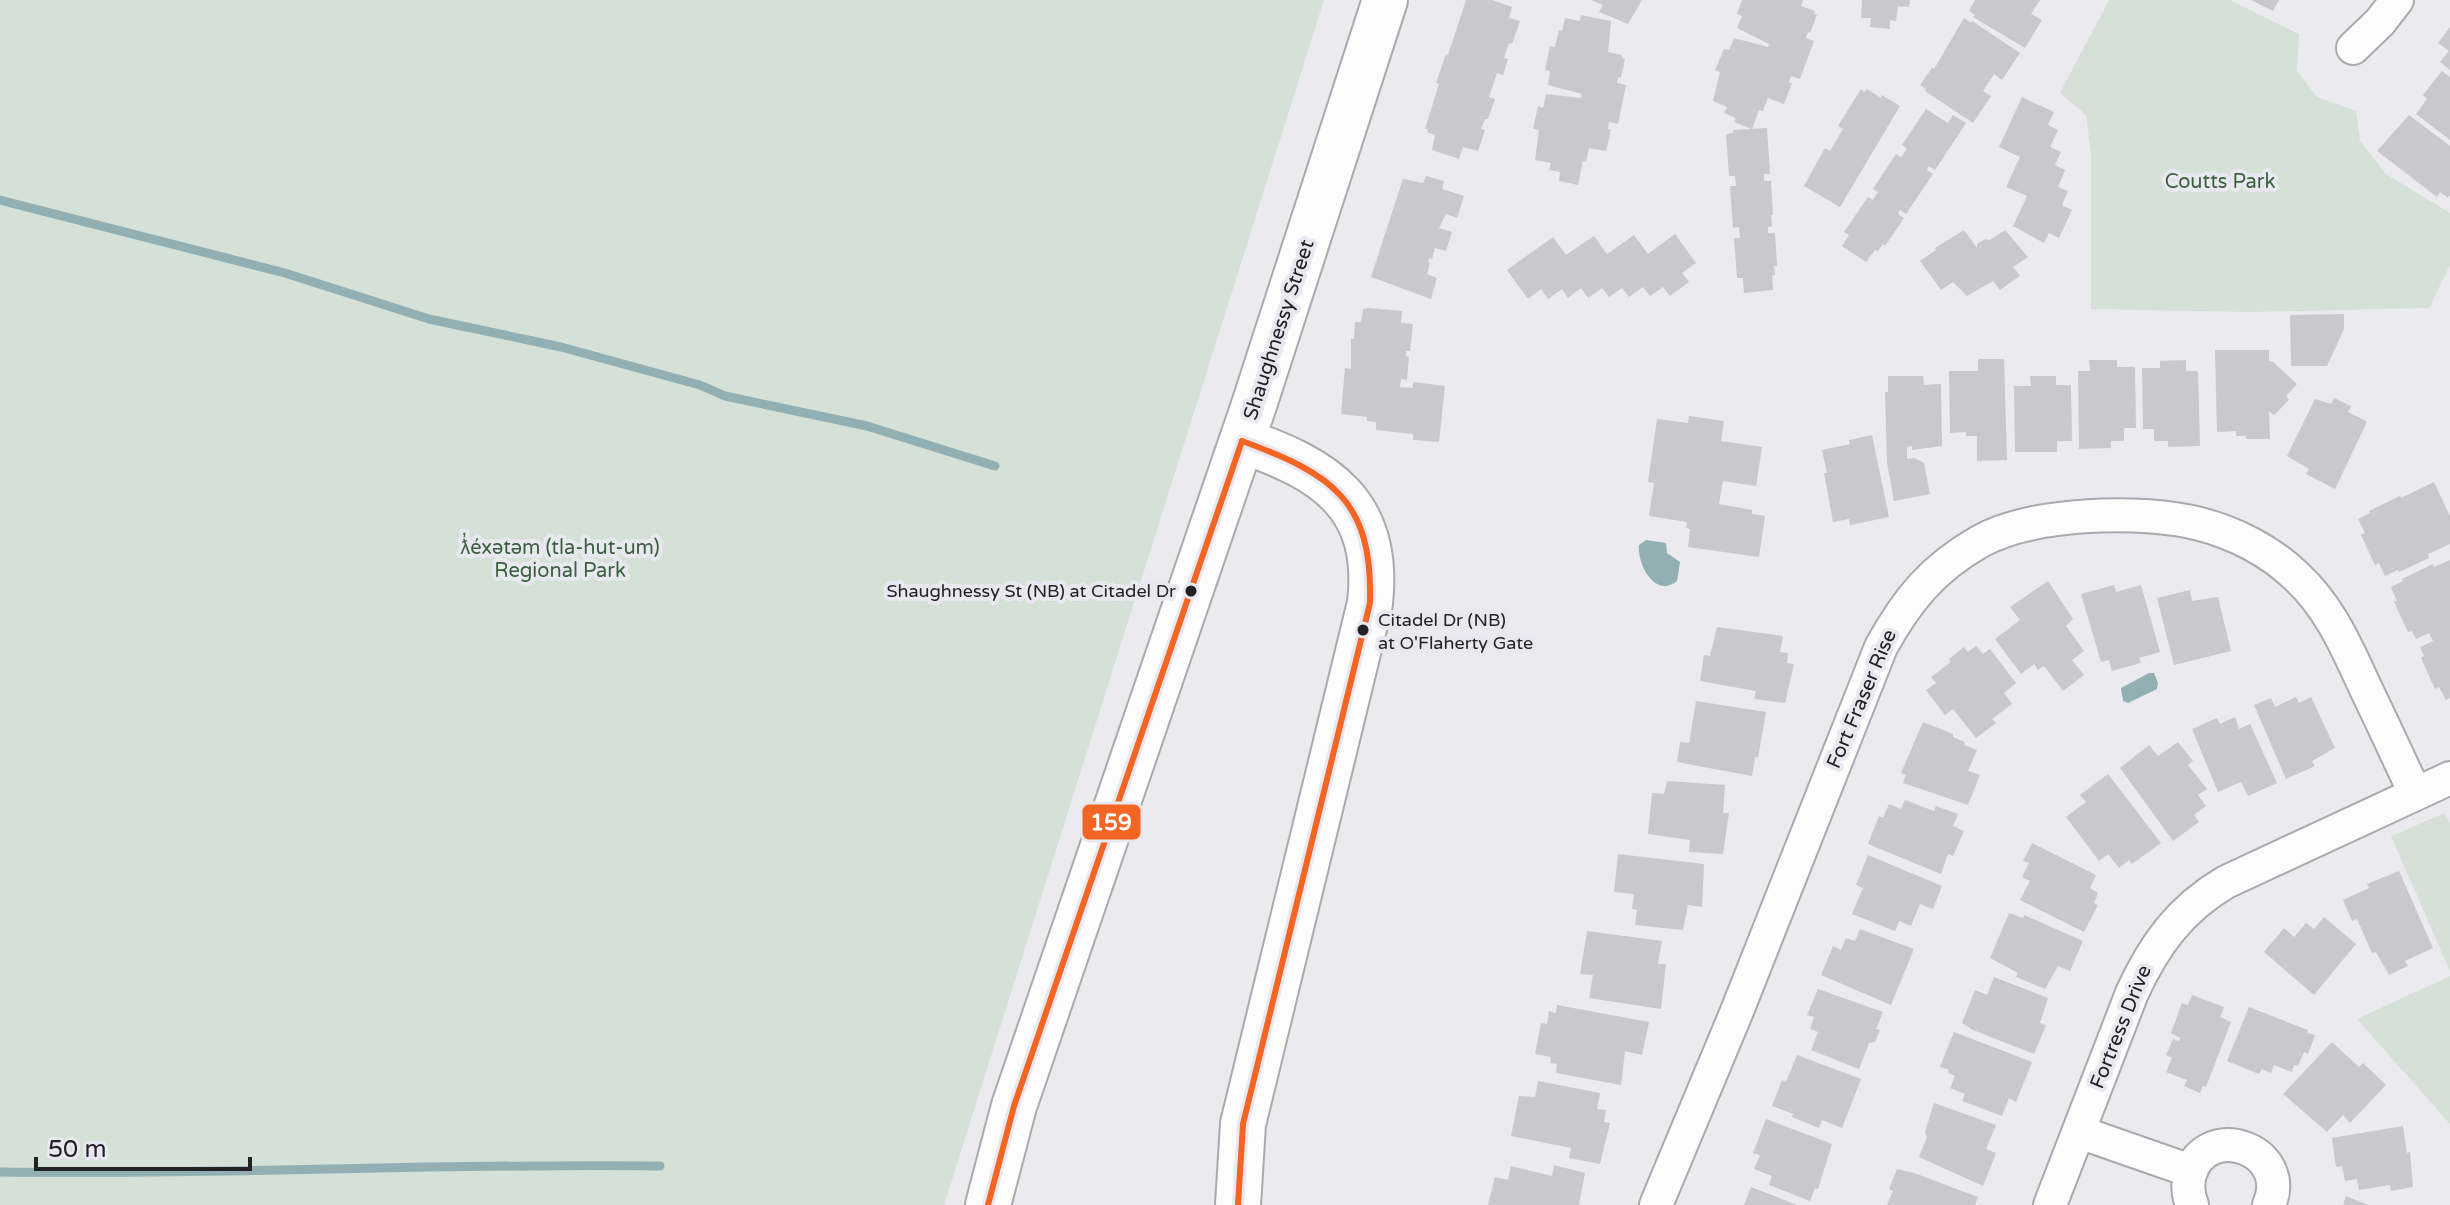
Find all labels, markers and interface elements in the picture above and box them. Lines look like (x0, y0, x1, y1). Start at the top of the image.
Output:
park label: Coutts Park (2165, 170, 2275, 194)
street label: Shaughnessy Street (1239, 236, 1320, 423)
park label: ƛ̓éxətəm (tla-hut-um) Regional Park (460, 532, 660, 583)
place label: Shaughnessy St (NB) at Citadel Dr (887, 580, 1176, 602)
marker: Shaughnessy St (NB) at Citadel Dr (1183, 583, 1199, 599)
place label: Citadel Dr (NB) at O'Flaherty Gate (1378, 609, 1533, 654)
marker: Citadel Dr (NB) at O'Flaherty Gate (1355, 622, 1371, 638)
street label: Fort Fraser Rise (1822, 626, 1902, 772)
line badge: 159 (1081, 803, 1142, 841)
text: 159 (1090, 810, 1132, 836)
street label: Fortress Drive (2085, 962, 2157, 1092)
scale bar (36, 1121, 250, 1171)
text: 50 m (48, 1135, 106, 1164)

